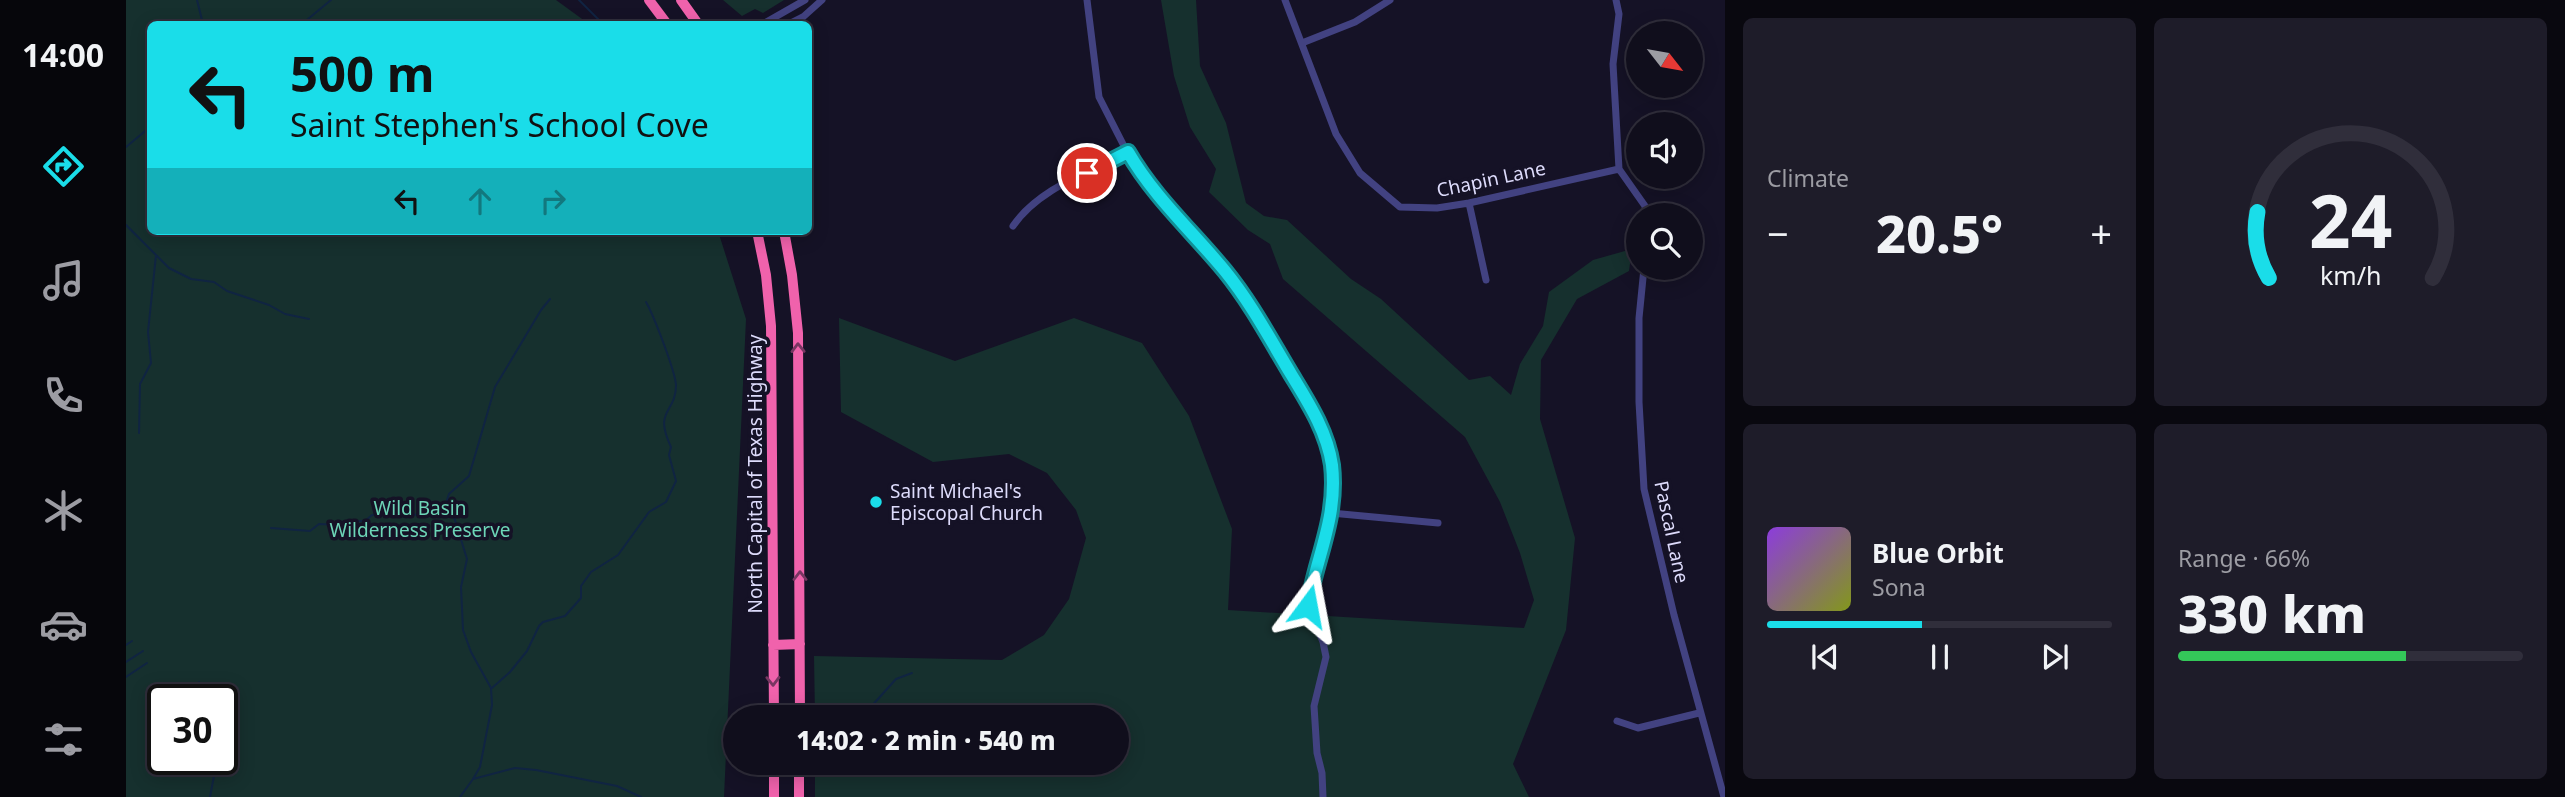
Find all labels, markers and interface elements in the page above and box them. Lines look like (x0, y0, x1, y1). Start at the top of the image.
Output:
north arrow (1626, 21, 1703, 98)
map controls (1626, 21, 1703, 280)
text: 14:00 (22, 33, 104, 76)
text: 500 m (290, 40, 435, 106)
icon: left (175, 49, 266, 140)
text: Saint Stephen's School Cove (290, 103, 709, 146)
button: sound (1626, 112, 1703, 189)
icon: directions (39, 142, 88, 191)
pin (1057, 143, 1117, 203)
icon: arrive (1068, 154, 1106, 192)
street label: Chapin Lane (1434, 155, 1548, 203)
text: Climate (1767, 162, 1849, 194)
text: 24 (2309, 170, 2392, 269)
icon: left (388, 182, 426, 220)
icon: ahead (461, 182, 499, 220)
icon: right (534, 182, 572, 220)
text: 20.5° (1876, 197, 2003, 268)
button: search (1626, 203, 1703, 280)
text: − (1767, 207, 1789, 259)
text: + (2090, 207, 2112, 259)
icon: music (39, 256, 88, 305)
text: km/h (2320, 258, 2381, 292)
street label: North Capital of Texas Highway (742, 334, 768, 613)
one-way arrow (791, 343, 806, 354)
icon: phone (39, 371, 88, 420)
place label: Saint Michael's Episcopal Church (890, 478, 1043, 526)
street label: Pascal Lane (1648, 478, 1696, 586)
icon: climate (39, 486, 88, 535)
marker: Saint Michael's Episcopal Church (868, 494, 884, 510)
park label: Wild Basin Wilderness Preserve (329, 495, 511, 543)
text: Blue Orbit (1872, 535, 2004, 571)
text: Range · 66% (2178, 542, 2310, 574)
position arrow (1271, 569, 1345, 643)
one-way arrow (792, 570, 808, 581)
text: Sona (1872, 571, 1926, 603)
text: 330 km (2178, 577, 2366, 648)
icon: car (39, 600, 88, 649)
icon: previous (1806, 638, 1844, 676)
icon: pause (1921, 638, 1959, 676)
icon: next (2036, 638, 2074, 676)
one-way arrow (765, 676, 781, 687)
speed limit sign: 30 (147, 684, 238, 775)
icon: filters (39, 715, 88, 764)
text: 14:02 · 2 min · 540 m (796, 722, 1056, 758)

